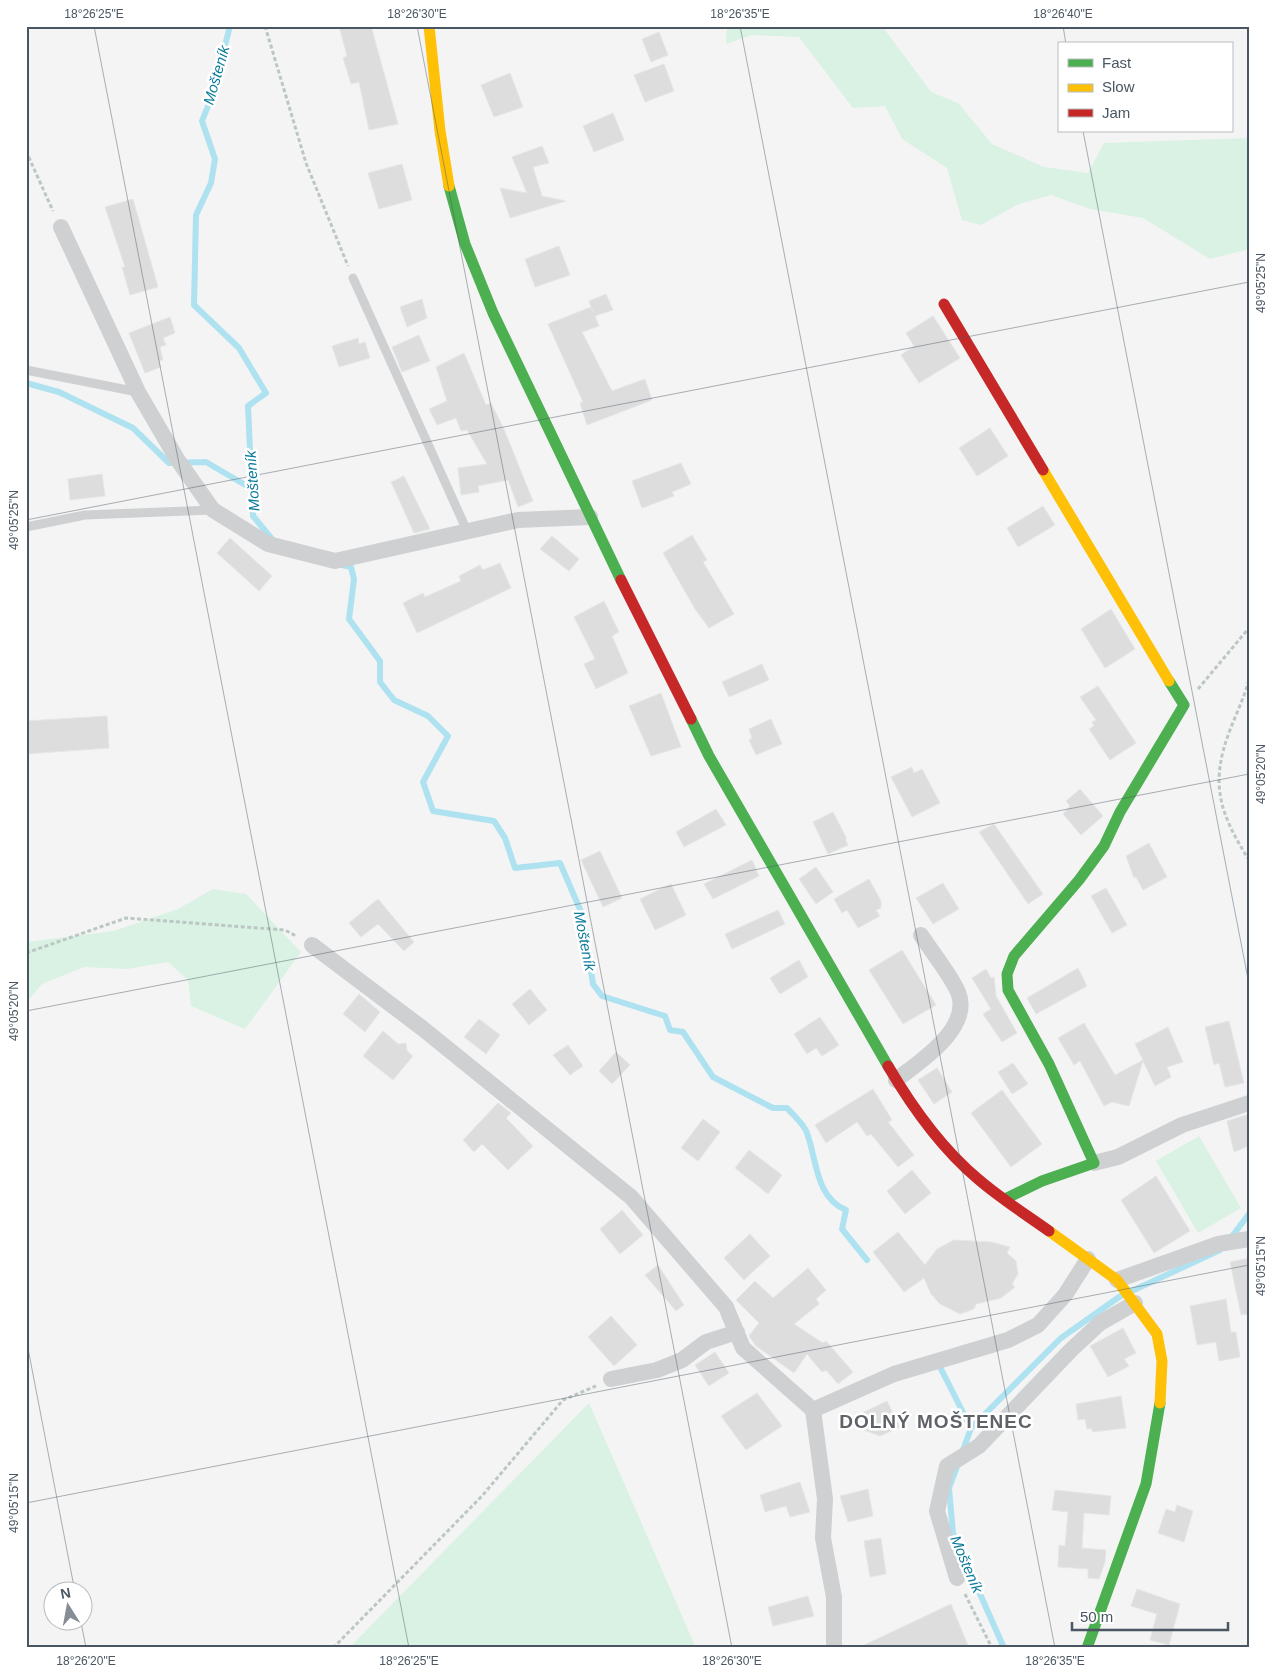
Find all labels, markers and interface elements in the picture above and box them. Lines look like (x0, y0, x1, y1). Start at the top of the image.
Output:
text: 18°26'25"E (64, 7, 124, 21)
text: 18°26'30"E (387, 7, 447, 21)
text: 18°26'35"E (710, 7, 770, 21)
text: 18°26'40"E (1033, 7, 1093, 21)
water label: Mošteník (199, 42, 233, 107)
legend (1058, 42, 1232, 132)
text: Fast (1102, 54, 1132, 71)
text: Slow (1102, 78, 1135, 95)
text: Jam (1102, 104, 1130, 121)
text: 49°05'25"N (1254, 253, 1268, 313)
water label: Mošteník (241, 449, 263, 512)
text: 49°05'25"N (7, 490, 21, 550)
text: 49°05'20"N (1254, 744, 1268, 804)
water label: Mošteník (571, 910, 599, 974)
text: 49°05'20"N (7, 981, 21, 1041)
text: 49°05'15"N (1254, 1236, 1268, 1296)
district label: DOLNÝ MOŠTENEC (839, 1411, 1033, 1432)
text: 49°05'15"N (7, 1473, 21, 1533)
water label: Mošteník (947, 1533, 987, 1597)
north arrow (42, 1582, 92, 1632)
text: N (59, 1584, 72, 1602)
scale bar (1072, 1599, 1229, 1631)
text: 50 m (1080, 1608, 1113, 1625)
text: 18°26'20"E (56, 1654, 116, 1668)
text: 18°26'25"E (379, 1654, 439, 1668)
text: 18°26'30"E (702, 1654, 762, 1668)
text: 18°26'35"E (1025, 1654, 1085, 1668)

